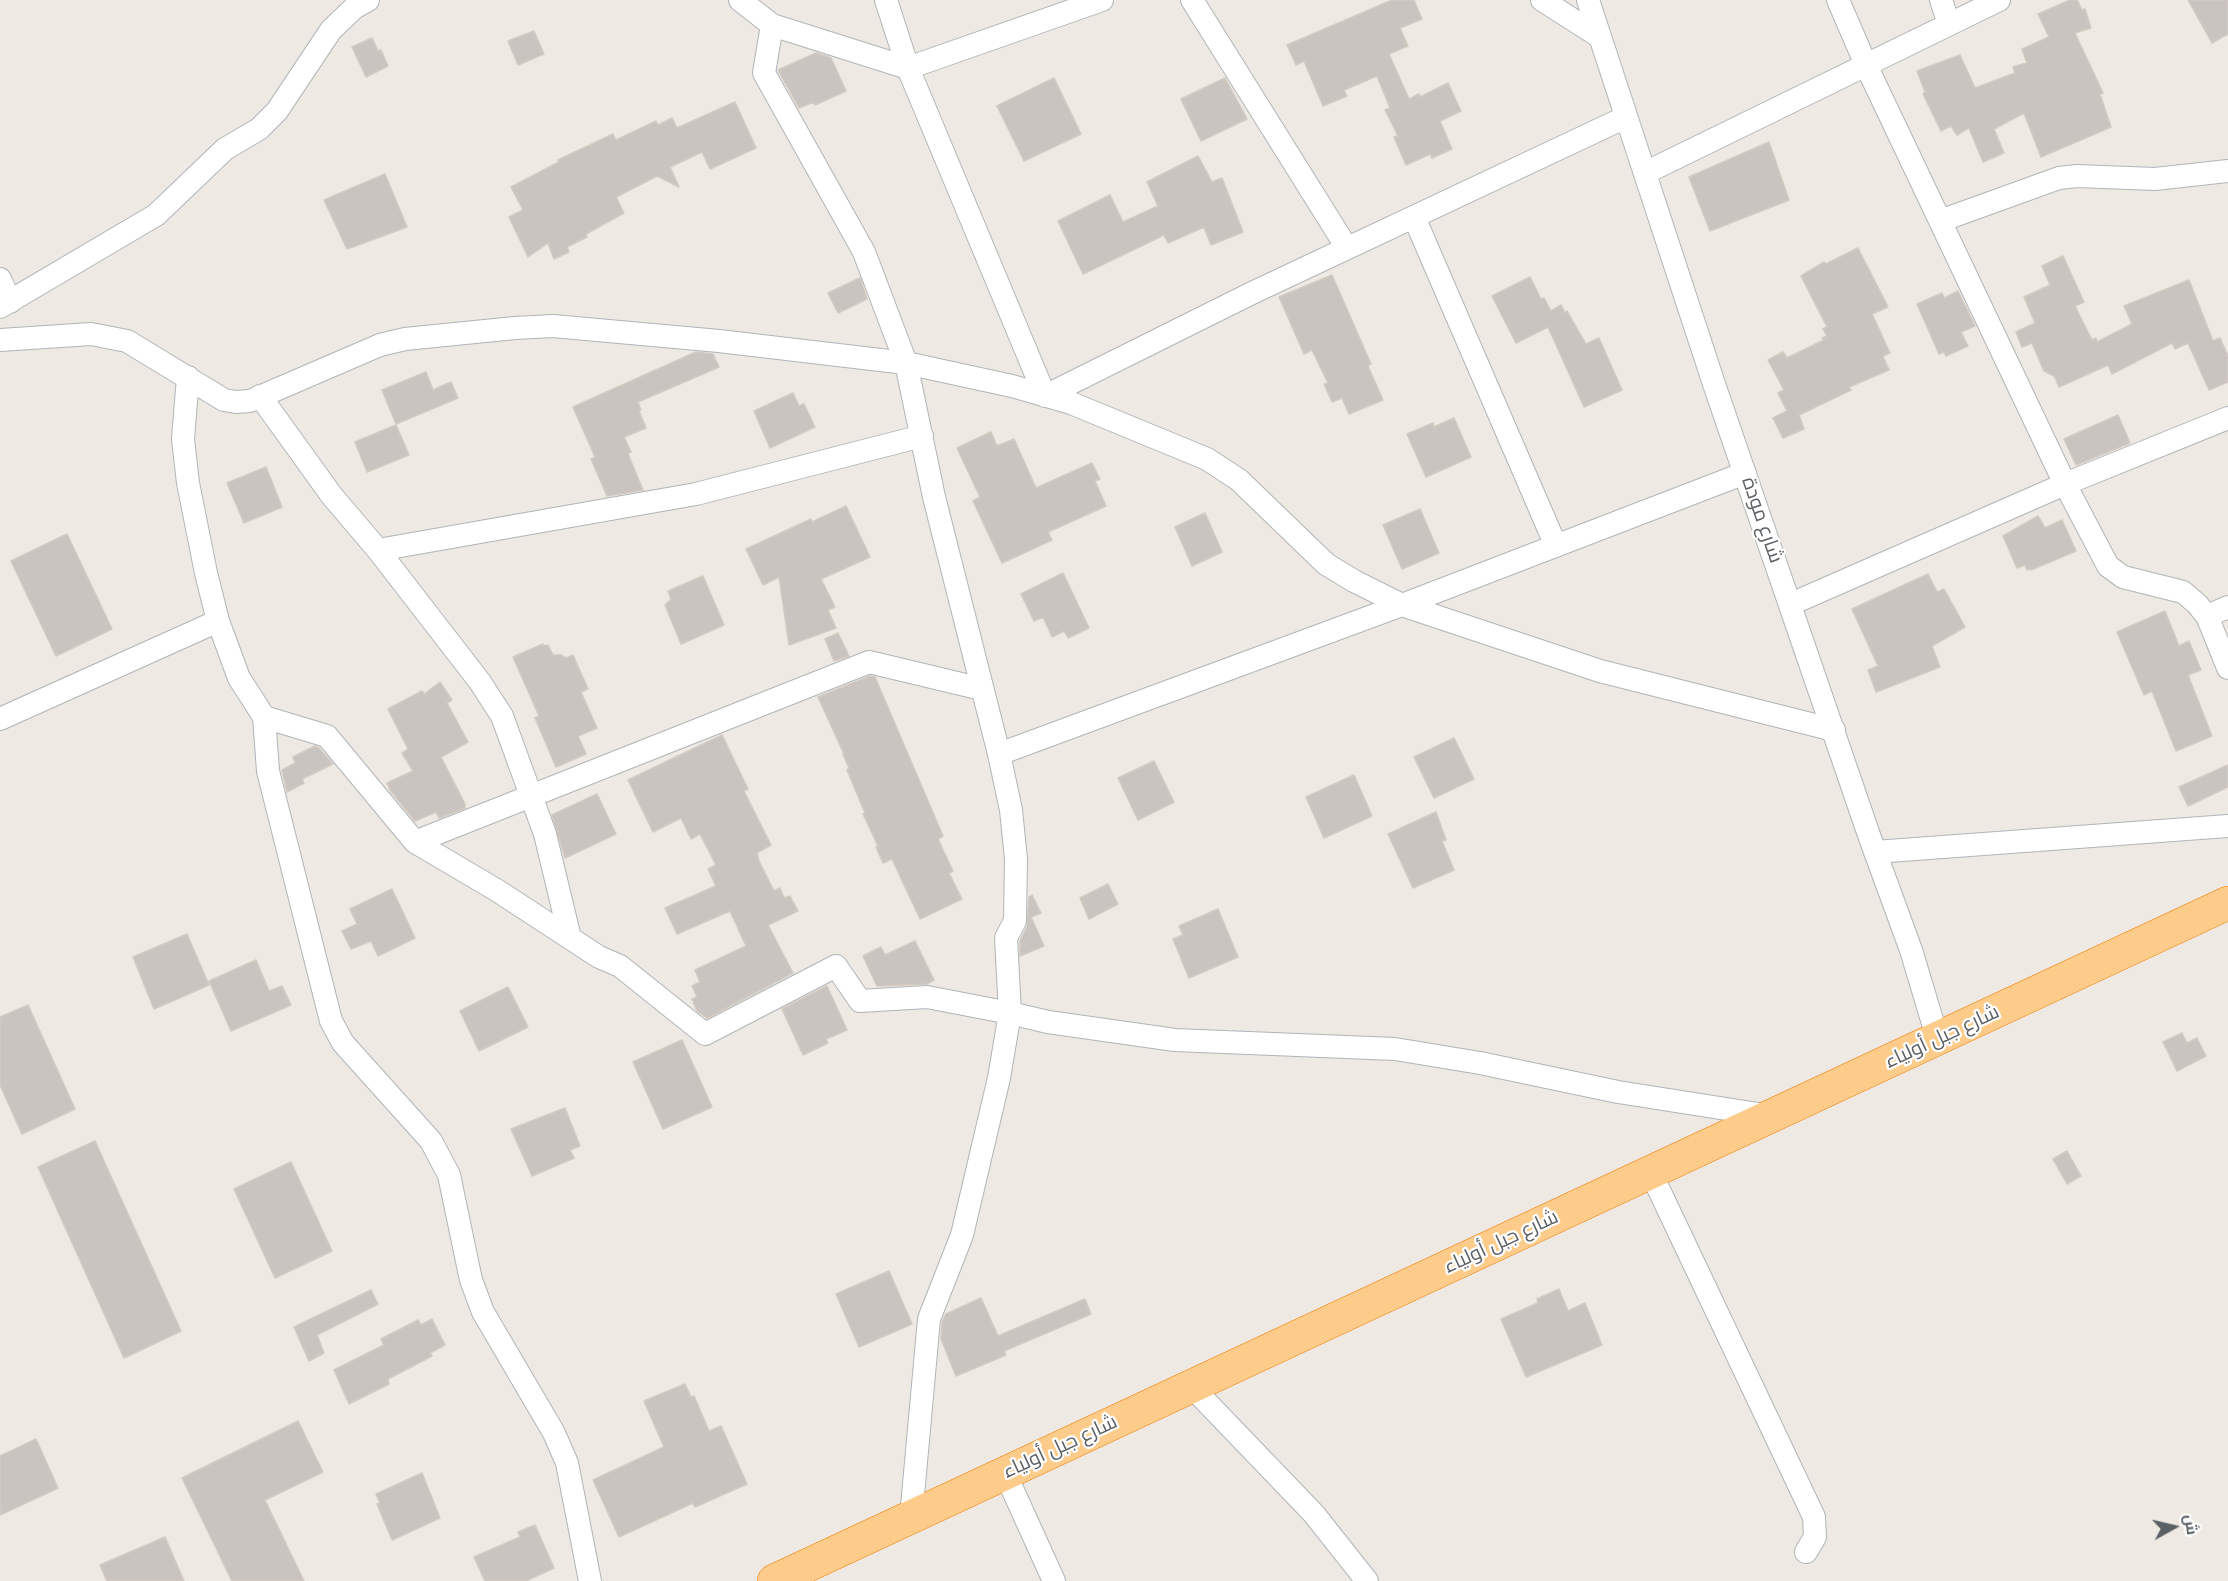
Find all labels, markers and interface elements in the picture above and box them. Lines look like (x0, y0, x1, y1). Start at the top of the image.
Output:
street label: شارع مودة (1736, 474, 1788, 566)
street label: شارع جبل أولياء (1881, 1000, 2003, 1074)
street label: شارع جبل أولياء (1440, 1205, 1562, 1279)
street label: شارع جبل أولياء (999, 1410, 1121, 1484)
north arrow (2144, 1497, 2204, 1557)
text: ش (2180, 1513, 2203, 1536)

